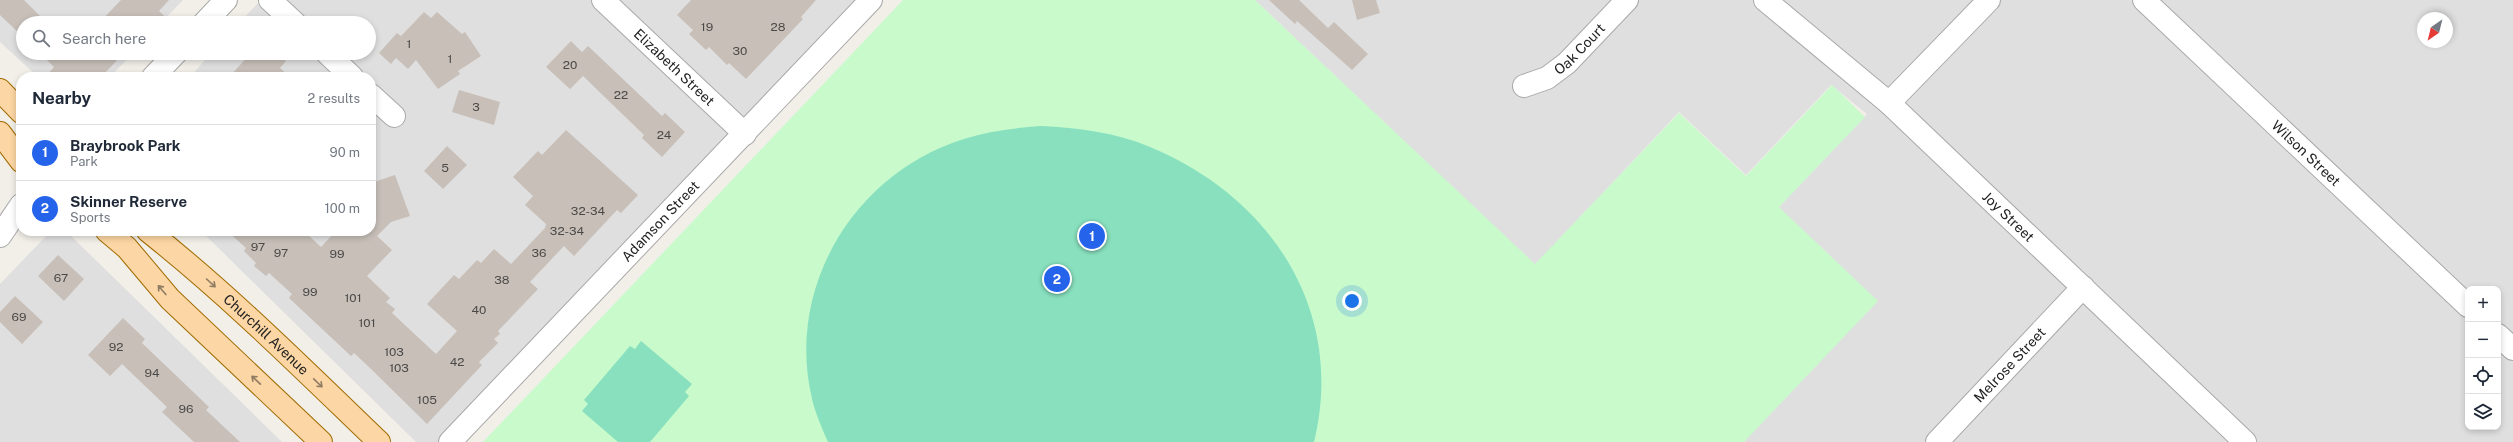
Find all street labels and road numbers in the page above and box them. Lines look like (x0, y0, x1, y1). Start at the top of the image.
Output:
street label: Oak Court (1551, 20, 1608, 78)
street label: Elizabeth Street (631, 26, 718, 109)
street label: Wilson Street (2268, 117, 2344, 189)
street label: Adamson Street (618, 177, 702, 265)
street label: Joy Street (1979, 188, 2037, 245)
street label: Churchill Avenue (220, 291, 312, 378)
street label: Melrose Street (1971, 324, 2049, 406)

